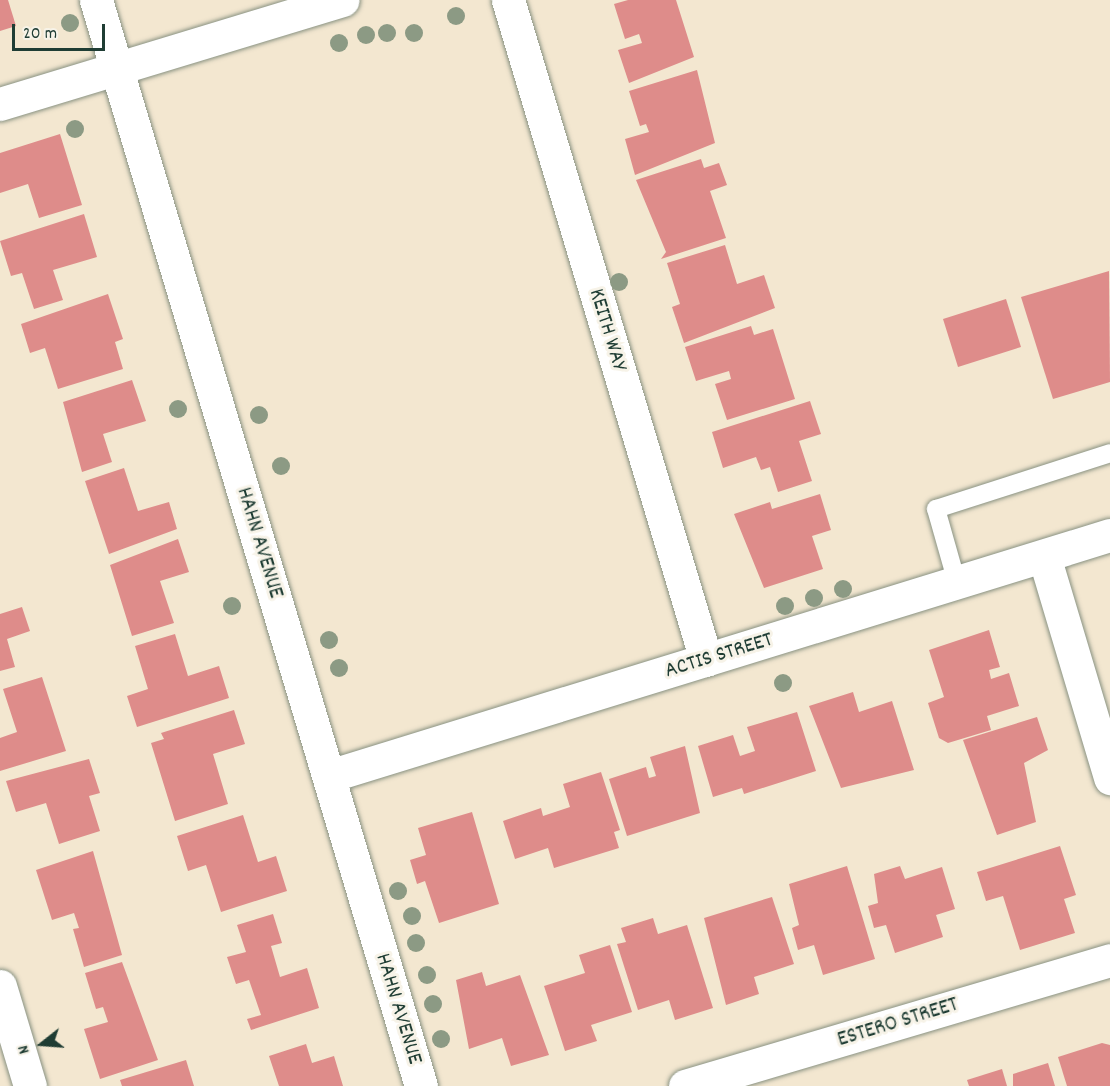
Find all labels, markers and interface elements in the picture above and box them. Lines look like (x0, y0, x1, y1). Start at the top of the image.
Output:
scale bar (15, 12, 108, 50)
text: 20 m (23, 22, 57, 47)
street label: KEITH WAY (582, 286, 632, 374)
street label: HAHN AVENUE (230, 484, 288, 602)
street label: ACTIS STREET (662, 627, 776, 685)
street label: HAHN AVENUE (369, 950, 427, 1068)
street label: ESTERO STREET (834, 992, 962, 1054)
north arrow (12, 1014, 72, 1074)
text: N (12, 1042, 36, 1057)

